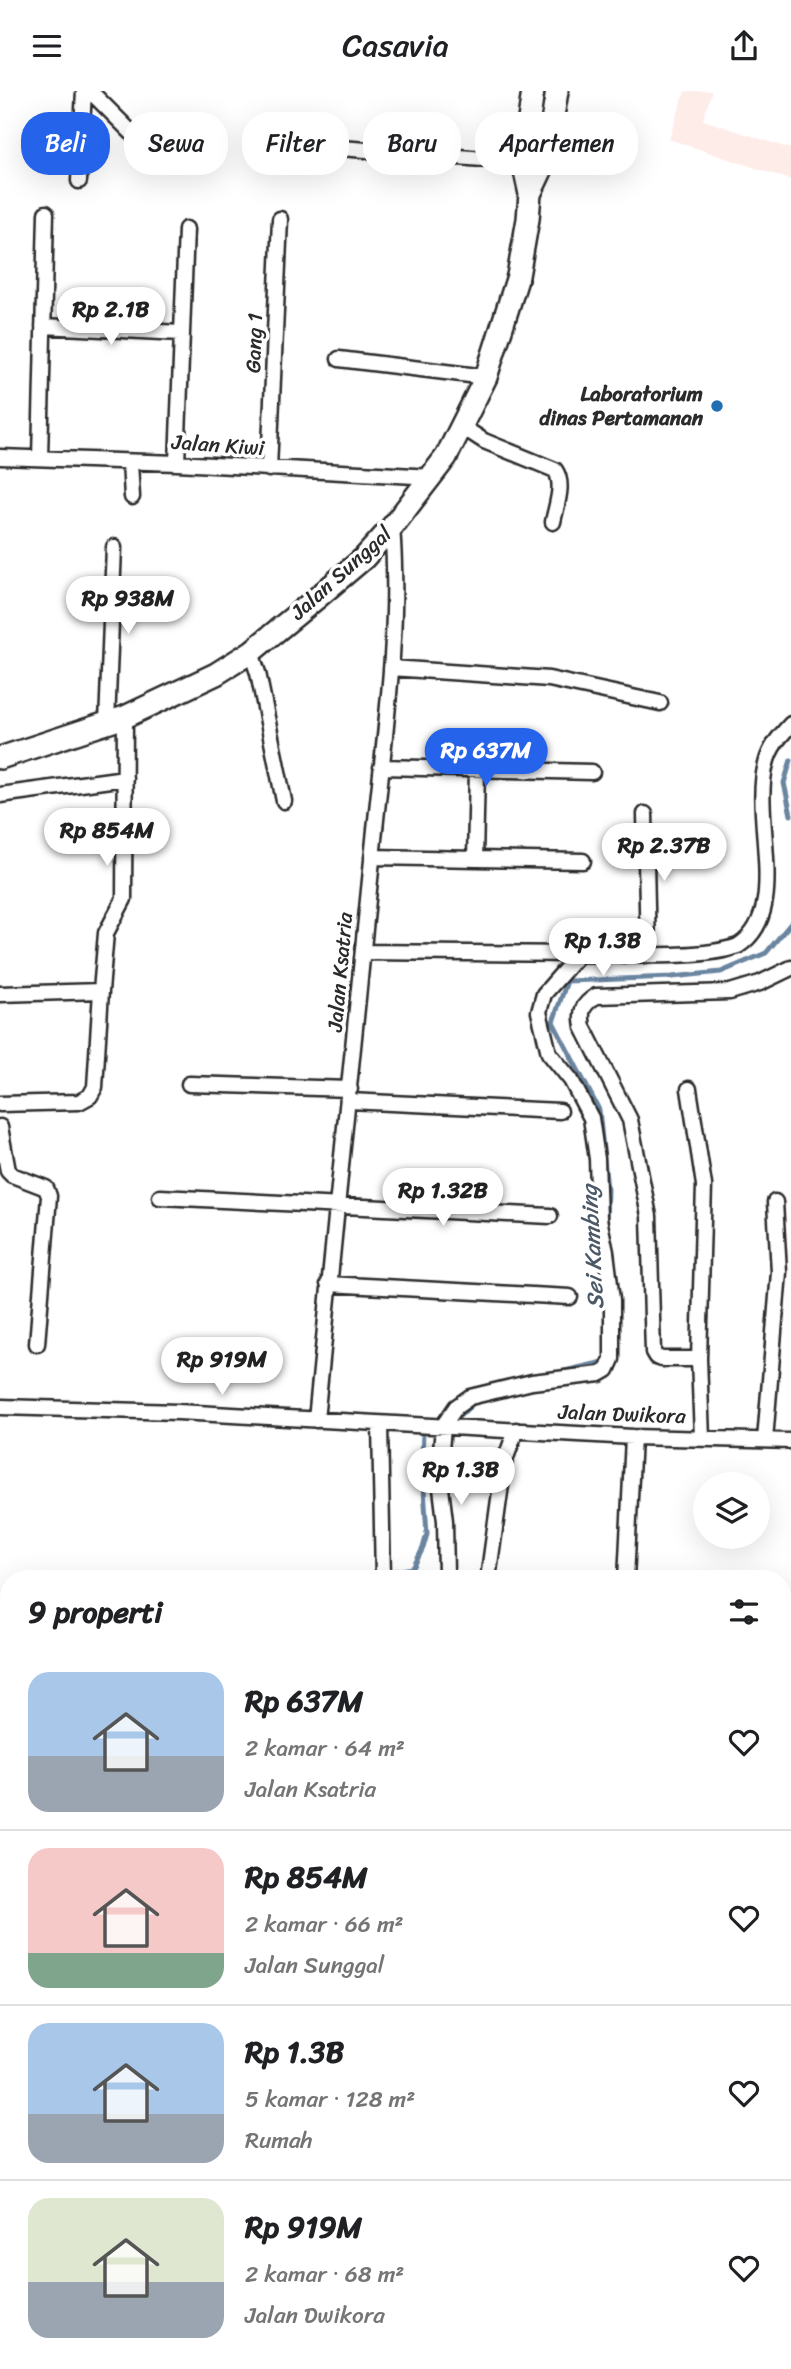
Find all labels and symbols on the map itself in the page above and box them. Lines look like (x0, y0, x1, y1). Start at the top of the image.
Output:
pin: Rp 2.1B (46, 287, 176, 347)
street label: Gang 1 (234, 312, 274, 374)
place label: Laboratorium dinas Pertamanan (539, 375, 704, 437)
marker: Laboratorium dinas Pertamanan (709, 398, 725, 414)
street label: Jalan Kiwi (170, 423, 267, 467)
street label: Jalan Sunggal (280, 516, 402, 630)
pin: Rp 938M (63, 577, 193, 636)
pin: Rp 637M (421, 729, 551, 788)
pin: Rp 854M (42, 809, 172, 868)
pin: Rp 2.37B (592, 823, 736, 883)
street label: Jalan Ksatria (316, 910, 364, 1034)
pin: Rp 1.3B (538, 919, 668, 978)
pin: Rp 1.32B (371, 1169, 515, 1228)
water label: Sei Kambing (569, 1181, 616, 1310)
pin: Rp 919M (157, 1337, 287, 1397)
street label: Jalan Dwikora (557, 1393, 687, 1435)
pin: Rp 1.3B (396, 1447, 526, 1507)

